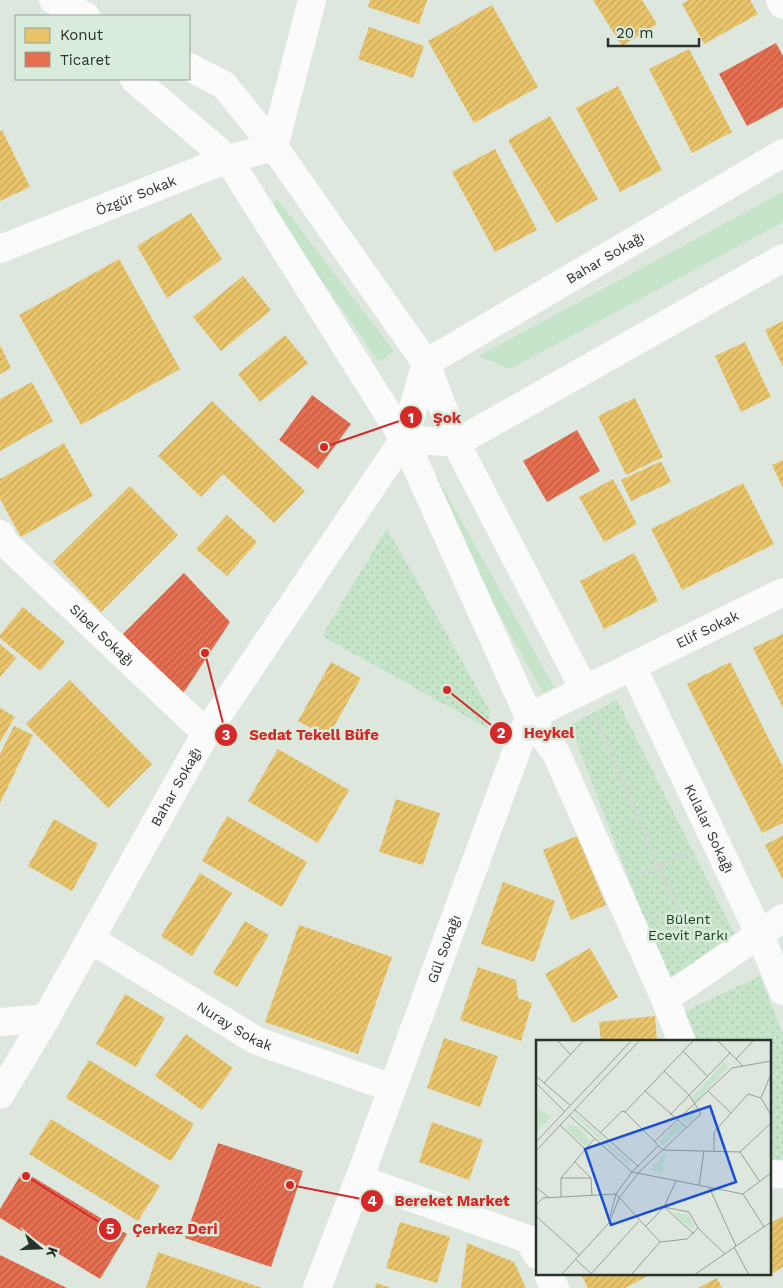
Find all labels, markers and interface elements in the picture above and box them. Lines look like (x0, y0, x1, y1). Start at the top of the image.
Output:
legend (15, 15, 190, 80)
scale bar (608, 15, 699, 47)
text: 20 m (616, 24, 654, 42)
text: Konut (60, 26, 104, 44)
text: Ticaret (60, 51, 111, 69)
street label: Özgür Sokak (93, 172, 178, 218)
street label: Bahar Sokağı (563, 228, 647, 287)
callout: Şok (398, 402, 471, 432)
text: 1 (408, 409, 414, 427)
text: Şok (433, 409, 462, 427)
street label: Sibel Sokağı (67, 601, 138, 669)
street label: Elif Sokak (674, 607, 741, 651)
callout: Heykel (489, 718, 584, 748)
callout: Sedat Tekell Büfe (214, 720, 389, 750)
text: 2 (497, 724, 506, 742)
text: Heykel (524, 724, 574, 742)
text: 3 (222, 726, 231, 744)
text: Sedat Tekell Büfe (249, 726, 379, 744)
street label: Bahar Sokağı (147, 744, 204, 829)
street label: Kulalar Sokağı (681, 782, 737, 876)
park label: Bülent Ecevit Parkı (648, 911, 728, 943)
street label: Gül Sokağı (424, 912, 464, 985)
street label: Nuray Sokak (194, 998, 274, 1054)
inset map (536, 1040, 770, 1276)
callout: Bereket Market (359, 1186, 519, 1216)
text: 4 (367, 1192, 377, 1210)
text: Bereket Market (394, 1192, 510, 1210)
callout: Çerkez Deri (97, 1214, 228, 1244)
text: 5 (106, 1220, 115, 1238)
text: Çerkez Deri (132, 1220, 218, 1238)
north arrow (15, 1223, 65, 1273)
text: K (43, 1245, 61, 1260)

